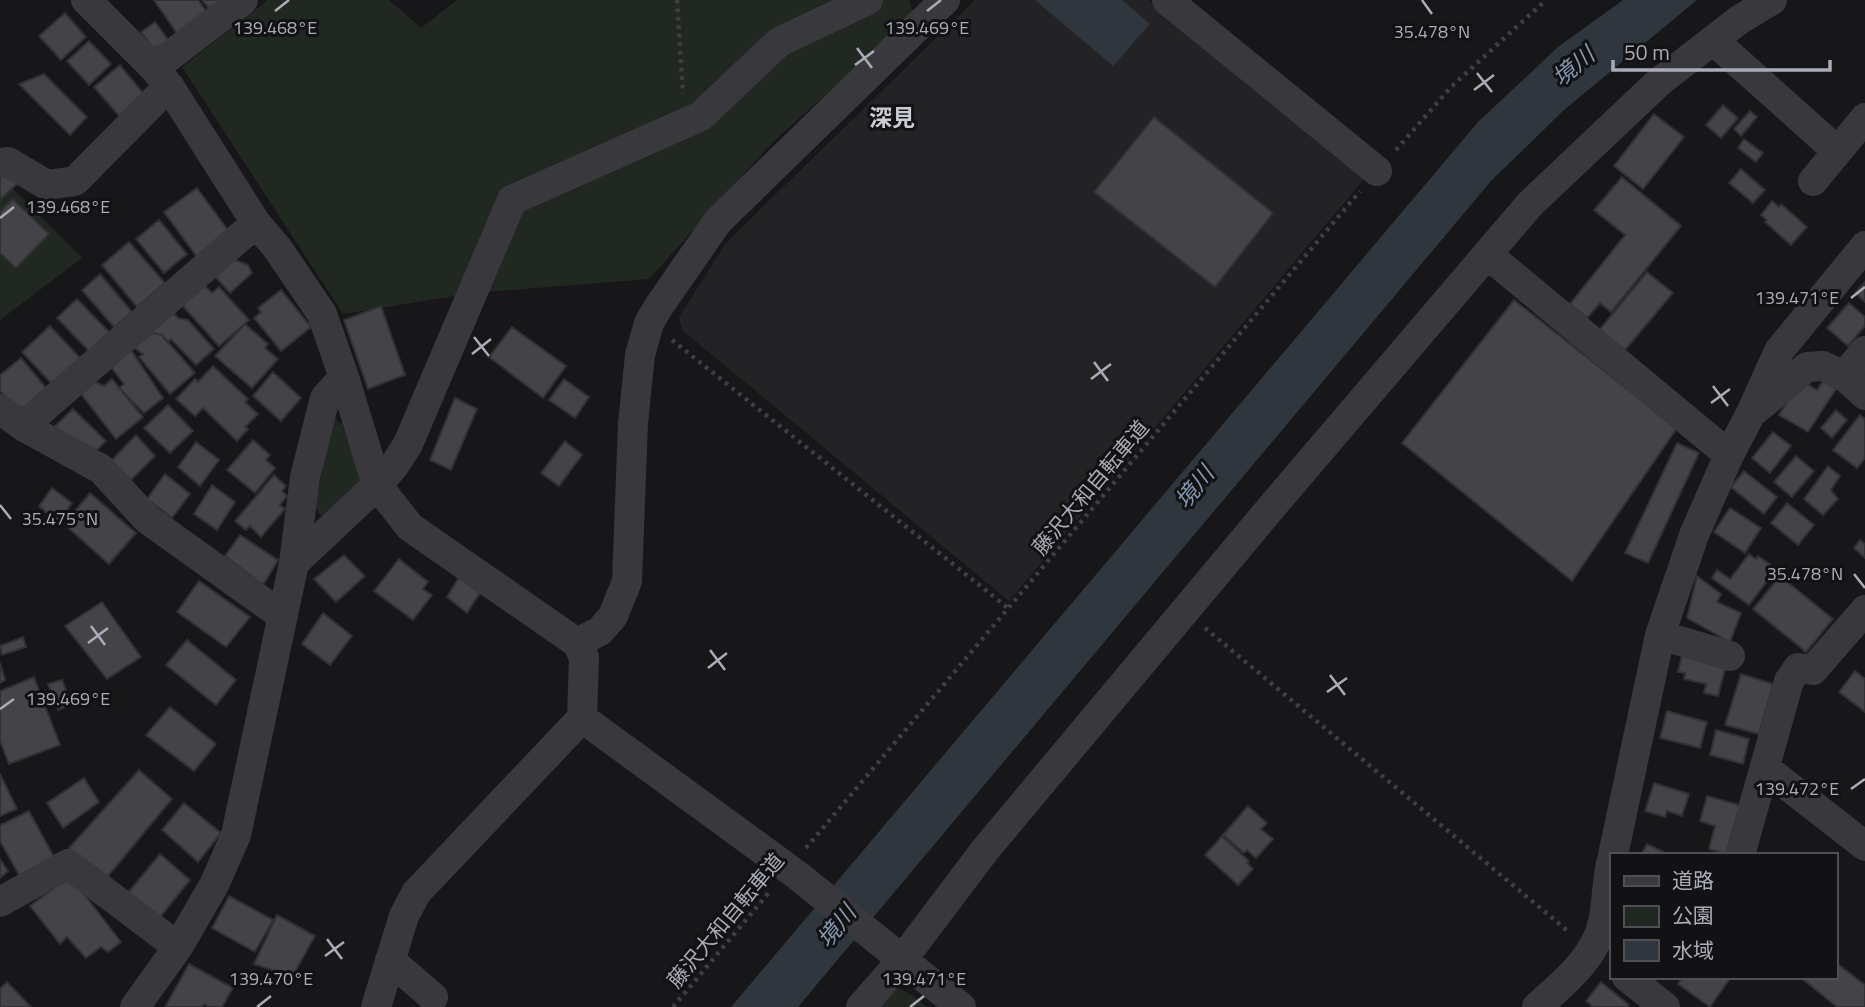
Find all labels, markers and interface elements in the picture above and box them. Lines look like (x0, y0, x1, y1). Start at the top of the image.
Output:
text: 139.468°E (233, 14, 317, 41)
text: 139.469°E (885, 14, 969, 41)
text: 35.478°N (1394, 18, 1470, 45)
scale bar (1613, 28, 1830, 72)
water label: 境川 (1544, 36, 1604, 94)
text: 50 m (1624, 36, 1670, 68)
district label: 深見 (869, 100, 915, 135)
text: 139.468°E (26, 193, 110, 220)
text: 139.471°E (1755, 284, 1839, 311)
street label: 藤沢大和自転車道 (1024, 412, 1156, 562)
water label: 境川 (1166, 456, 1224, 516)
text: 35.475°N (22, 505, 98, 532)
text: 35.478°N (1767, 560, 1843, 587)
text: 139.469°E (26, 685, 110, 712)
text: 139.472°E (1755, 775, 1839, 802)
street label: 藤沢大和自転車道 (659, 845, 791, 995)
legend (1610, 853, 1837, 979)
text: 道路 (1672, 864, 1714, 896)
water label: 境川 (808, 895, 866, 955)
text: 公園 (1672, 899, 1714, 931)
text: 水域 (1672, 934, 1714, 966)
text: 139.470°E (229, 965, 313, 992)
text: 139.471°E (882, 965, 966, 992)

